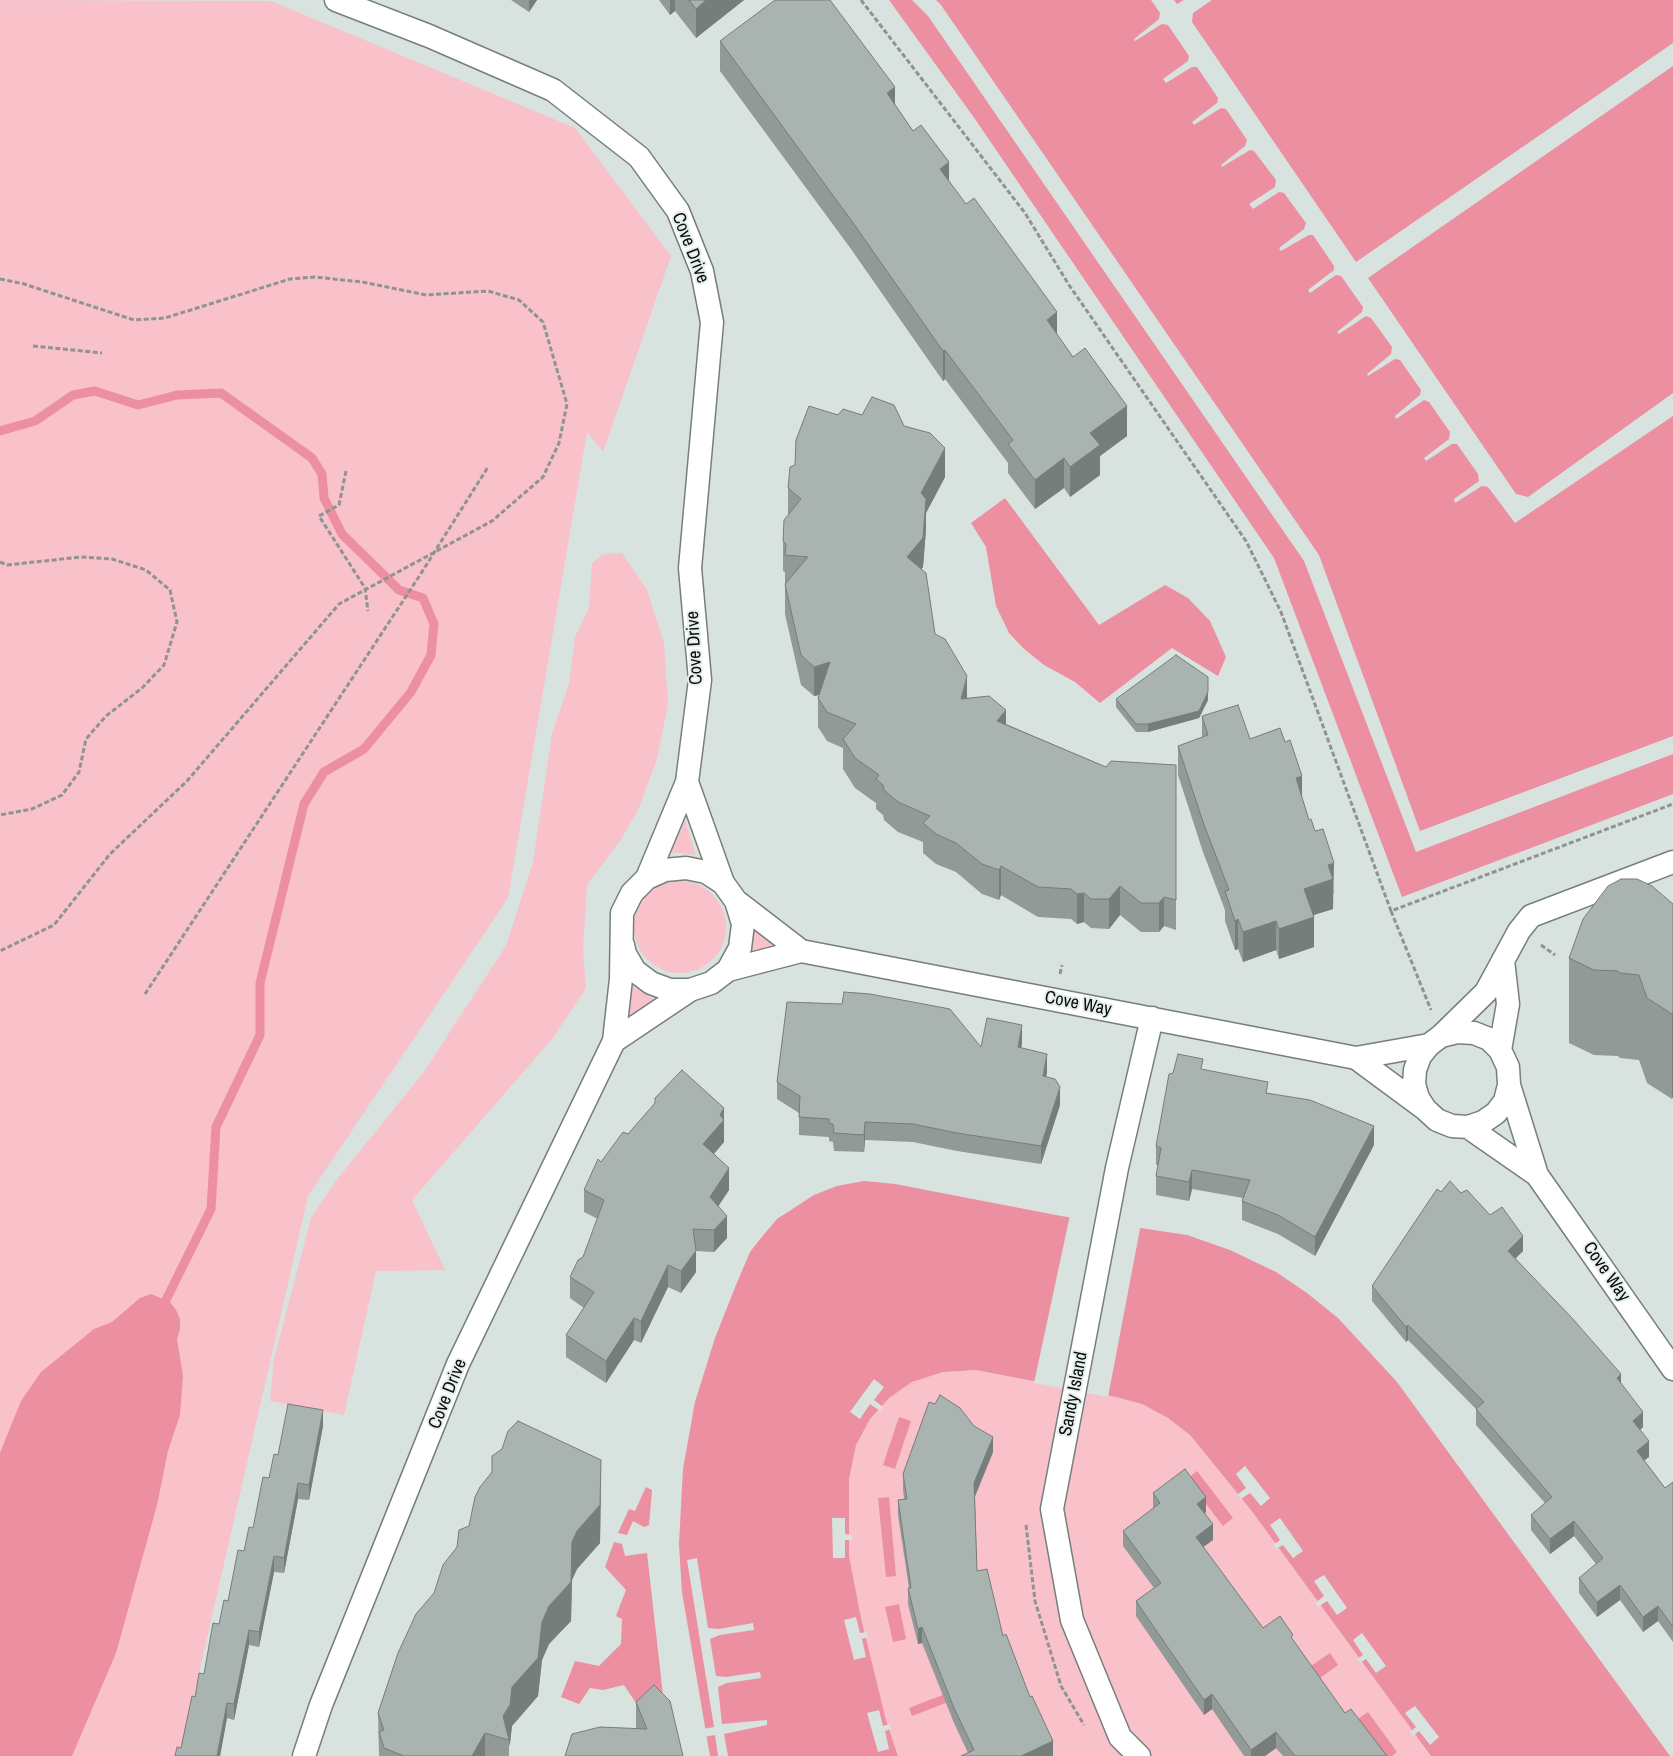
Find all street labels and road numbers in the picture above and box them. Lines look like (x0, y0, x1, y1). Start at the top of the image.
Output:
street label: Cove Drive (667, 210, 713, 286)
street label: Cove Drive (682, 611, 708, 685)
street label: Cove Way (1043, 987, 1113, 1021)
street label: Cove Way (1578, 1238, 1634, 1306)
street label: Sandy Island (1055, 1350, 1093, 1438)
street label: Cove Drive (424, 1356, 472, 1432)

